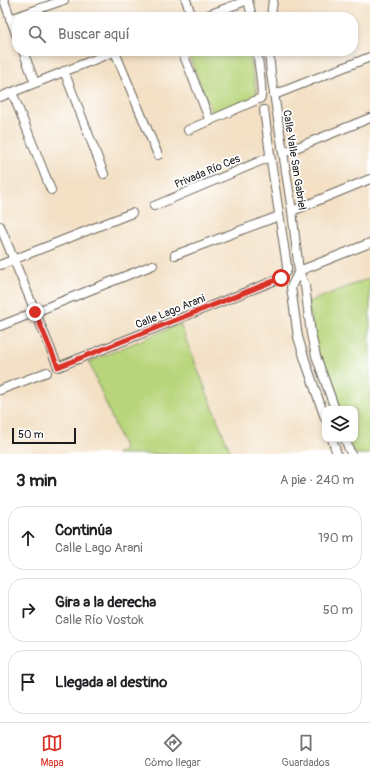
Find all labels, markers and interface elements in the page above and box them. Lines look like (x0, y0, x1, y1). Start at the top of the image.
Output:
search box (12, 12, 358, 56)
icon: search (26, 23, 48, 45)
text: Buscar aquí (58, 25, 130, 44)
street label: Calle Valle San Gabriel (280, 109, 309, 211)
street label: Privada Río Ces (172, 152, 242, 191)
route start (272, 269, 290, 287)
street label: Calle Lago Arani (133, 292, 207, 331)
route end (26, 303, 44, 321)
map controls (322, 406, 358, 442)
button: layers (322, 406, 358, 442)
scale bar (12, 426, 76, 445)
text: 50 m (18, 428, 44, 441)
text: 3 min (16, 470, 57, 491)
text: A pie · 240 m (280, 472, 354, 488)
text: Continúa (55, 521, 112, 540)
icon: ahead (17, 527, 39, 549)
text: 190 m (318, 530, 353, 546)
text: Calle Lago Arani (55, 540, 143, 556)
text: Gira a la derecha (55, 593, 156, 612)
icon: right (17, 599, 39, 621)
text: 50 m (323, 602, 353, 618)
text: Calle Río Vostok (55, 612, 144, 628)
icon: arrive (17, 671, 39, 693)
text: Llegada al destino (55, 673, 167, 692)
tab: Mapa (40, 732, 64, 769)
tab: Cómo llegar (145, 732, 201, 769)
tab: Guardados (281, 732, 330, 769)

